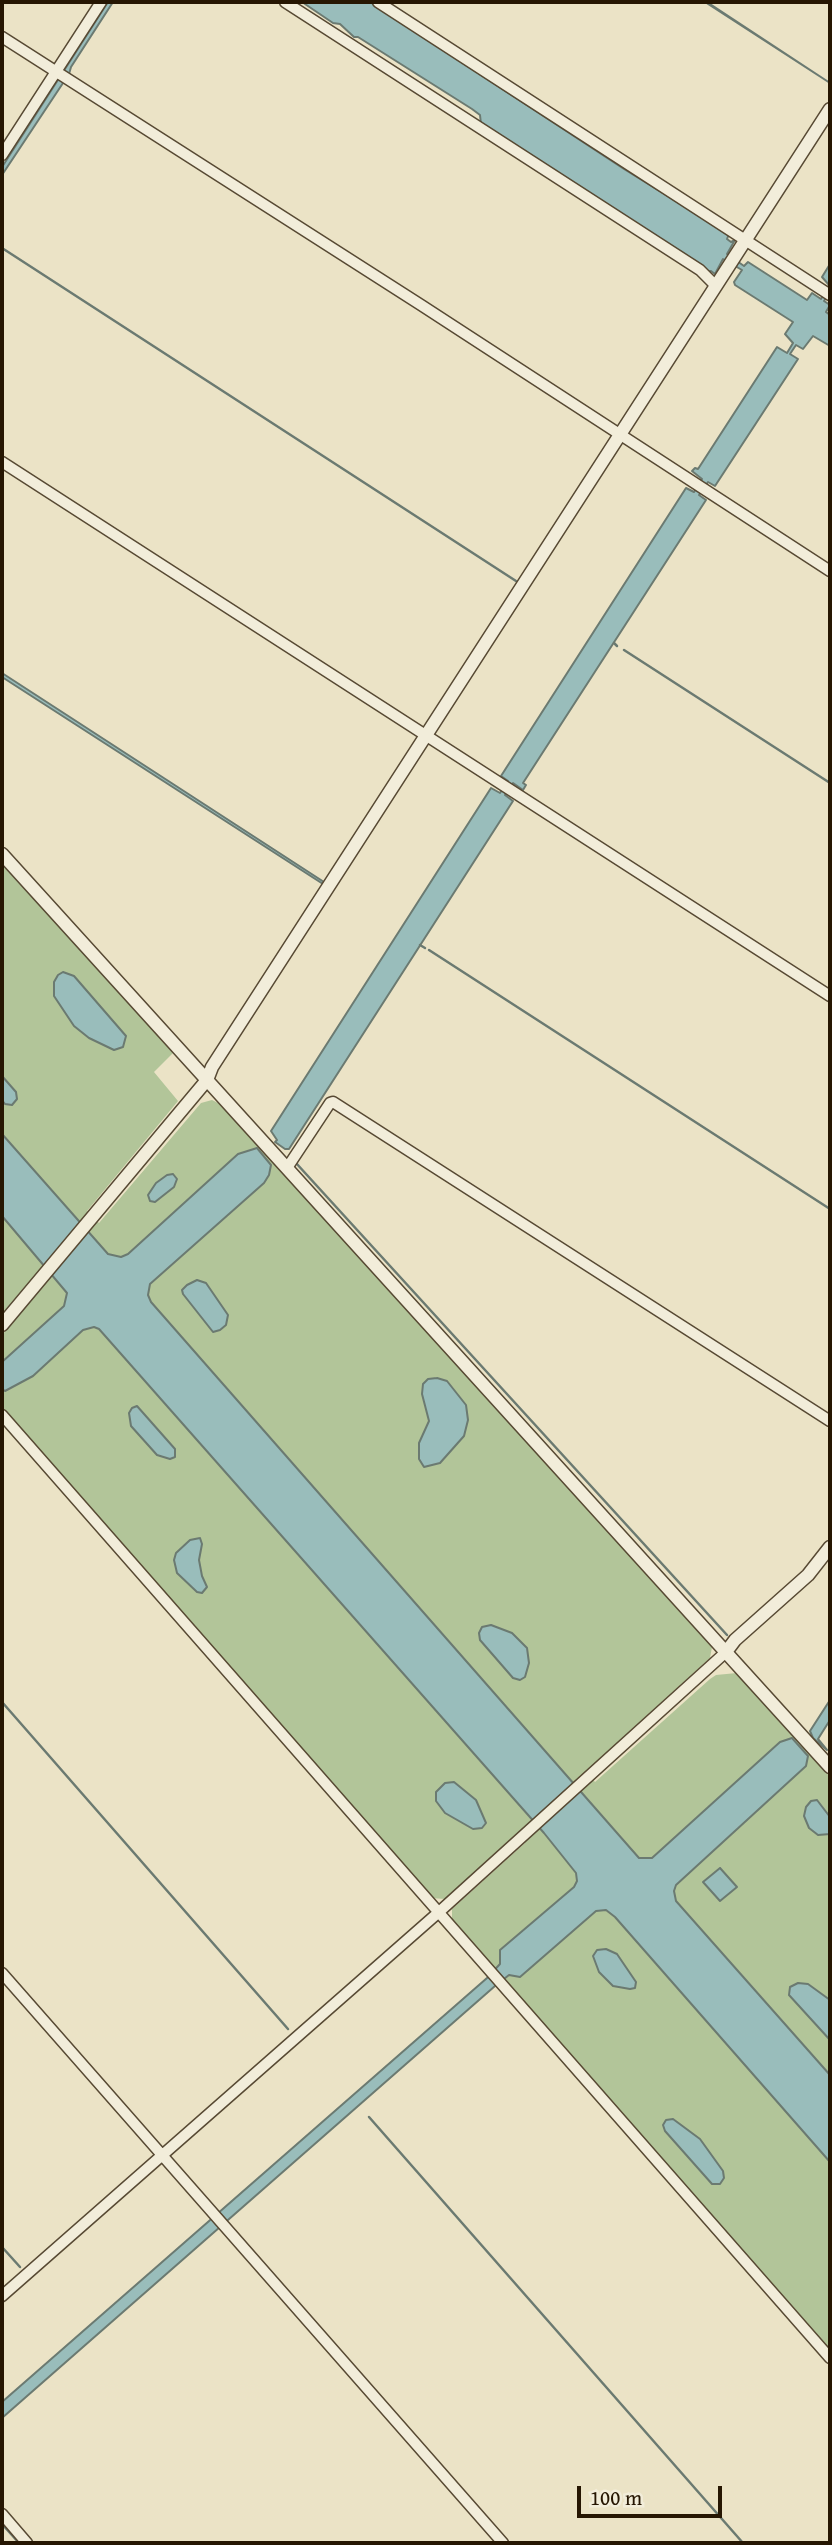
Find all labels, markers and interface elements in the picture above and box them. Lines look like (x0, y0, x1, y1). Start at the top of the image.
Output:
scale bar (580, 2472, 725, 2516)
text: 100 m (590, 2482, 642, 2513)

